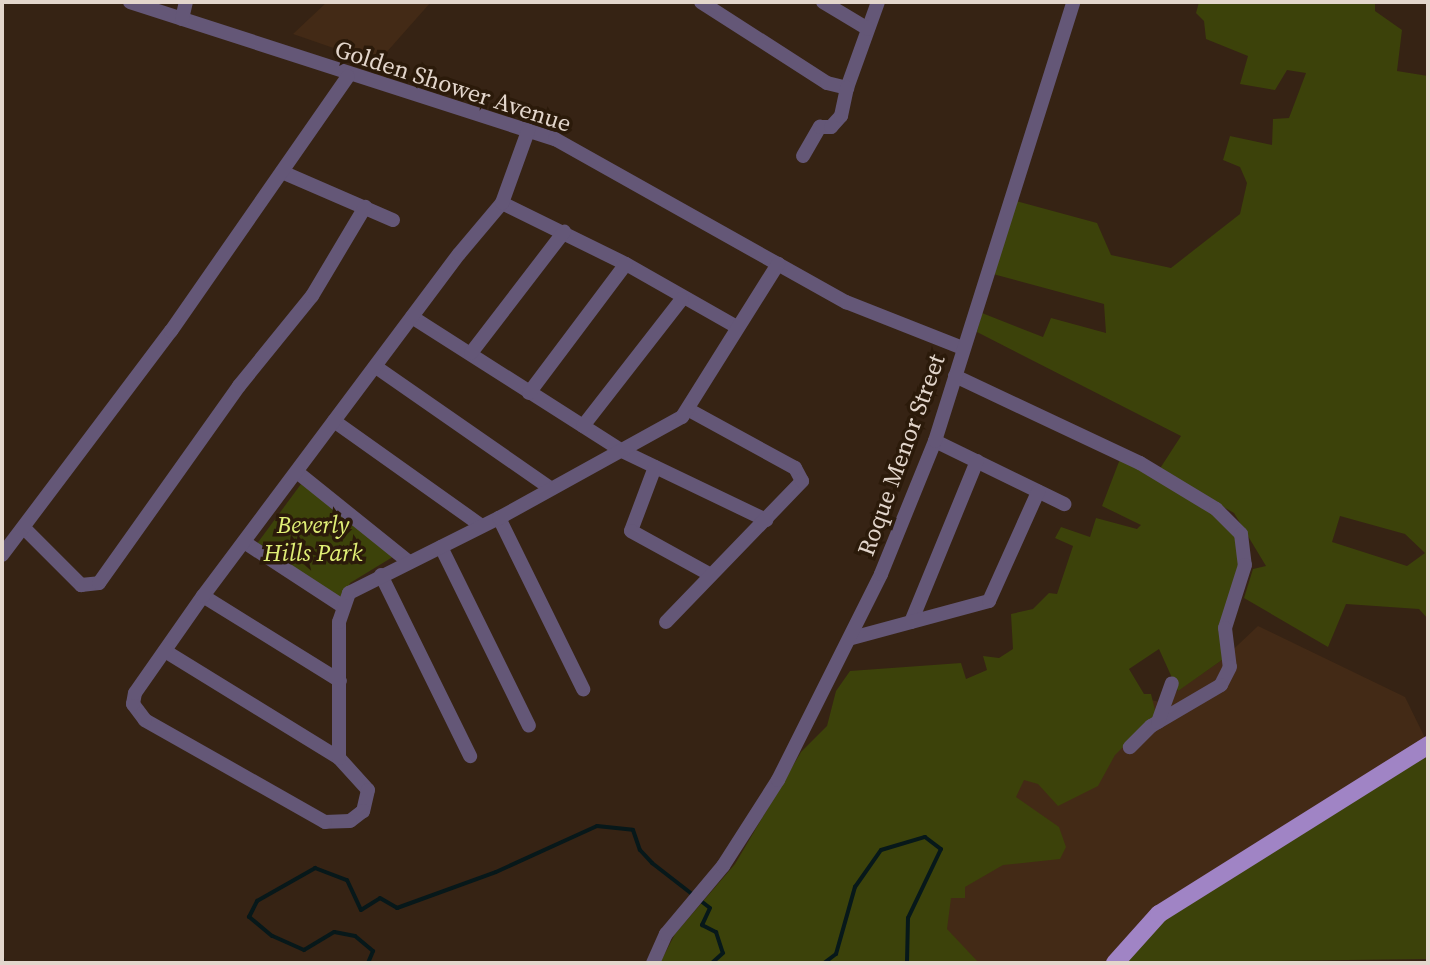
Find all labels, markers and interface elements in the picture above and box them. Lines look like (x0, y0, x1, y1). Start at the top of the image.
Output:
street label: Golden Shower Avenue (331, 34, 575, 138)
street label: Roque Menor Street (851, 350, 951, 560)
park label: Beverly Hills Park (264, 511, 362, 567)

